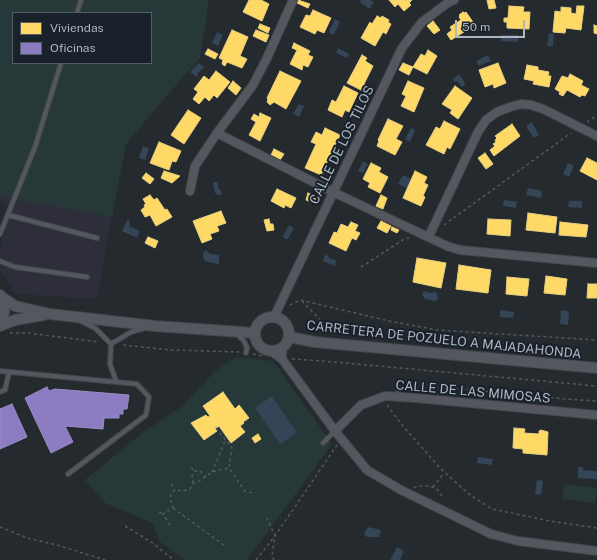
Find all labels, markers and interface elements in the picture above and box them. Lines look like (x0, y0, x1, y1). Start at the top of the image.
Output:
legend (12, 12, 152, 64)
scale bar (457, 12, 527, 38)
text: 50 m (462, 20, 490, 34)
text: Viviendas (50, 21, 104, 35)
text: Oficinas (50, 41, 96, 55)
street label: CALLE DE LOS TILOS (307, 83, 377, 207)
street label: CARRETERA DE POZUELO A MAJADAHONDA (306, 318, 582, 362)
street label: CALLE DE LAS MIMOSAS (395, 377, 551, 407)

